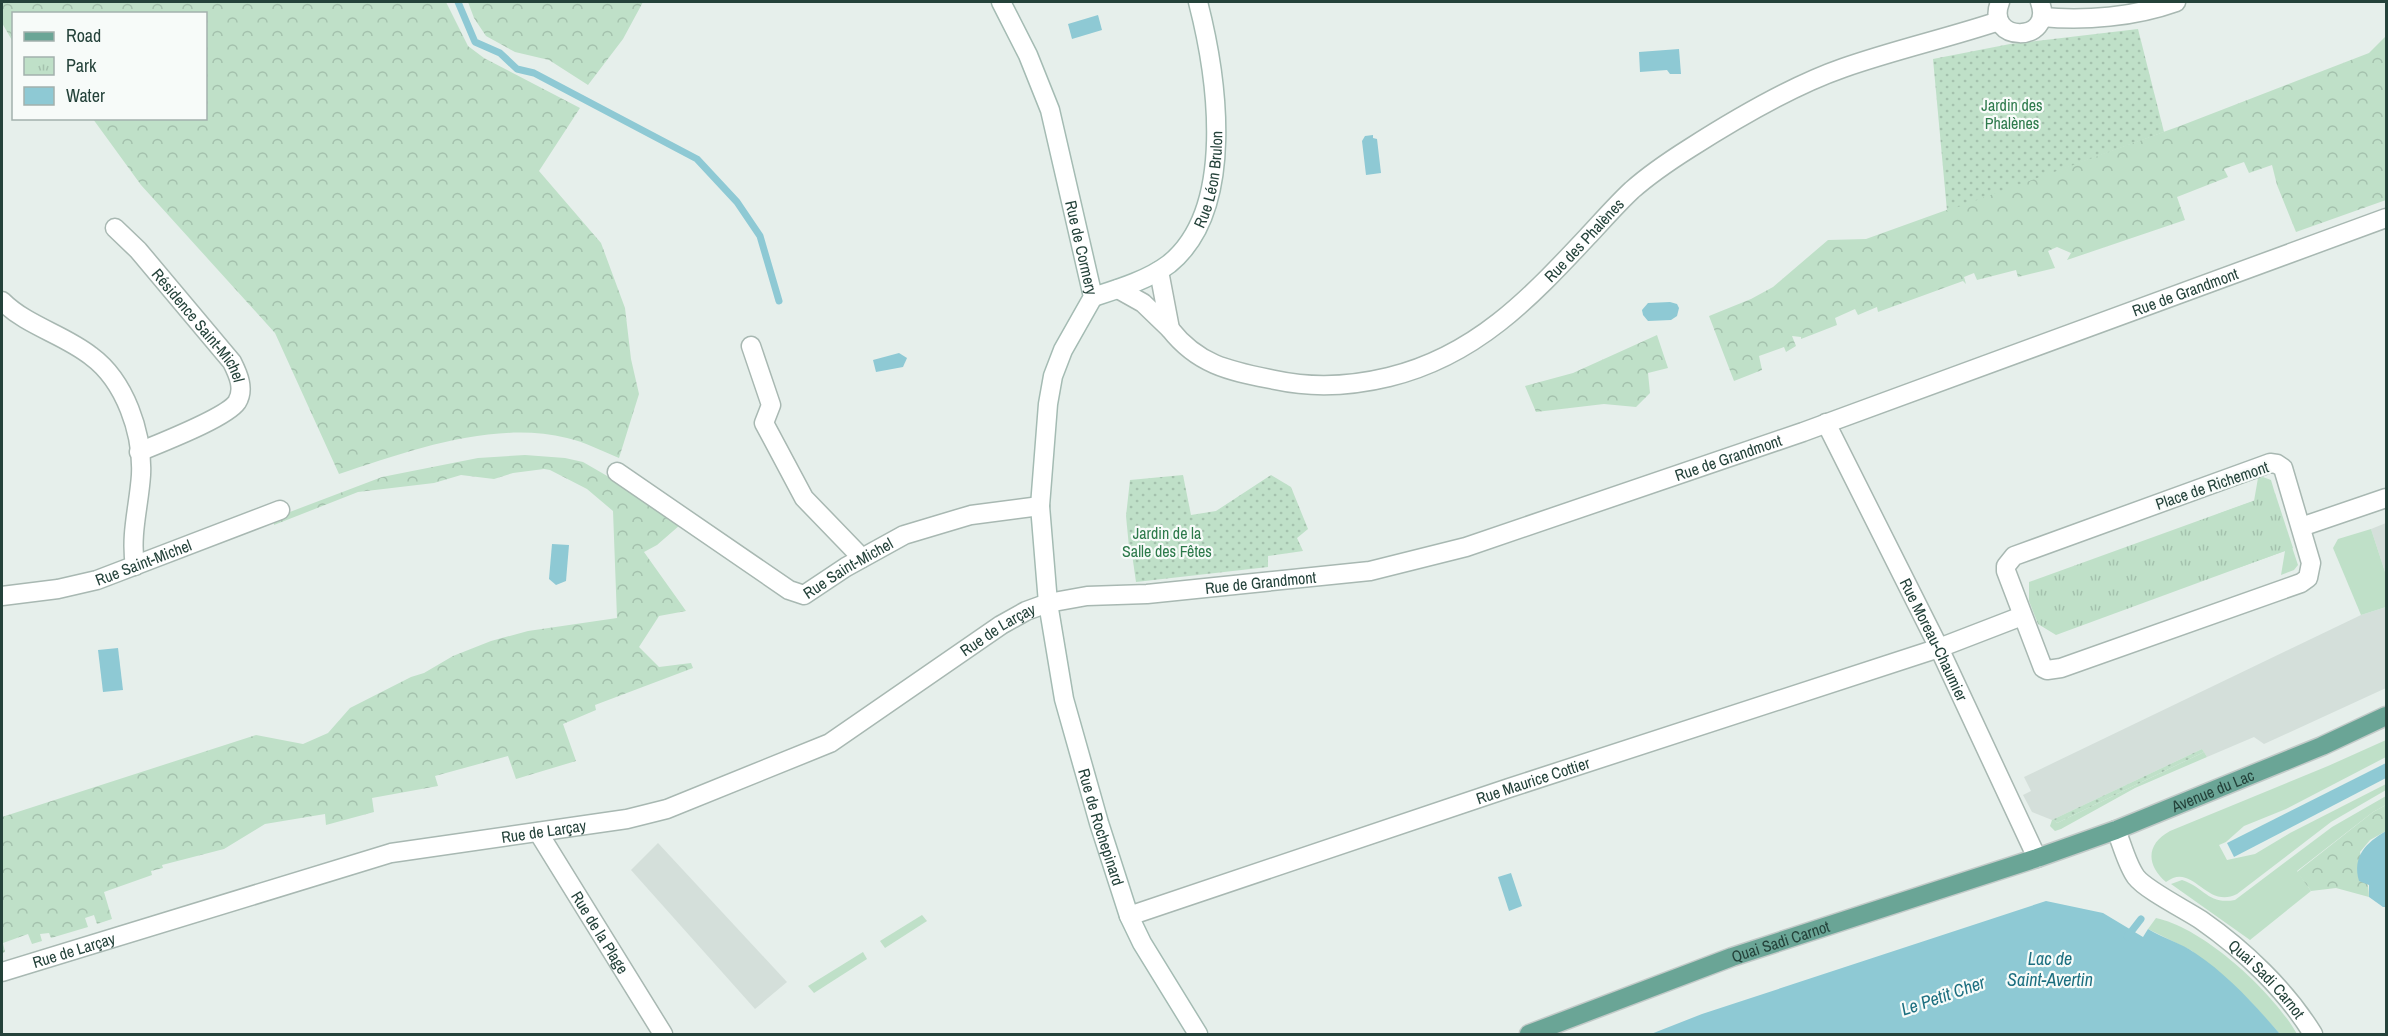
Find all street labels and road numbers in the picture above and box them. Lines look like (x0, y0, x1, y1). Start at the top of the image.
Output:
street label: Rue Léon Brulon (1188, 131, 1227, 231)
street label: Rue des Phalènes (1539, 193, 1629, 287)
street label: Rue de Cormery (1060, 198, 1103, 298)
street label: Rue de Grandmont (2129, 262, 2242, 321)
street label: Résidence Saint-Michel (147, 264, 250, 384)
street label: Rue de Grandmont (1672, 429, 1785, 486)
street label: Place de Richemont (2153, 455, 2272, 515)
street label: Rue Saint-Michel (799, 532, 897, 604)
street label: Rue Saint-Michel (92, 534, 195, 591)
street label: Rue de Grandmont (1204, 566, 1318, 599)
street label: Rue Moreau-Chaumier (1895, 574, 1973, 705)
street label: Rue de Larçay (955, 597, 1039, 661)
street label: Rue Maurice Cottier (1473, 751, 1593, 809)
street label: Avenue du Lac (2167, 764, 2258, 818)
street label: Rue de Rochepinard (1073, 766, 1129, 888)
street label: Rue de Larçay (500, 814, 588, 848)
street label: Rue de la Plage (566, 887, 634, 978)
street label: Quai Sadi Carnot (1728, 915, 1833, 968)
street label: Rue de Larçay (30, 927, 118, 973)
street label: Quai Sadi Carnot (2224, 934, 2310, 1023)

